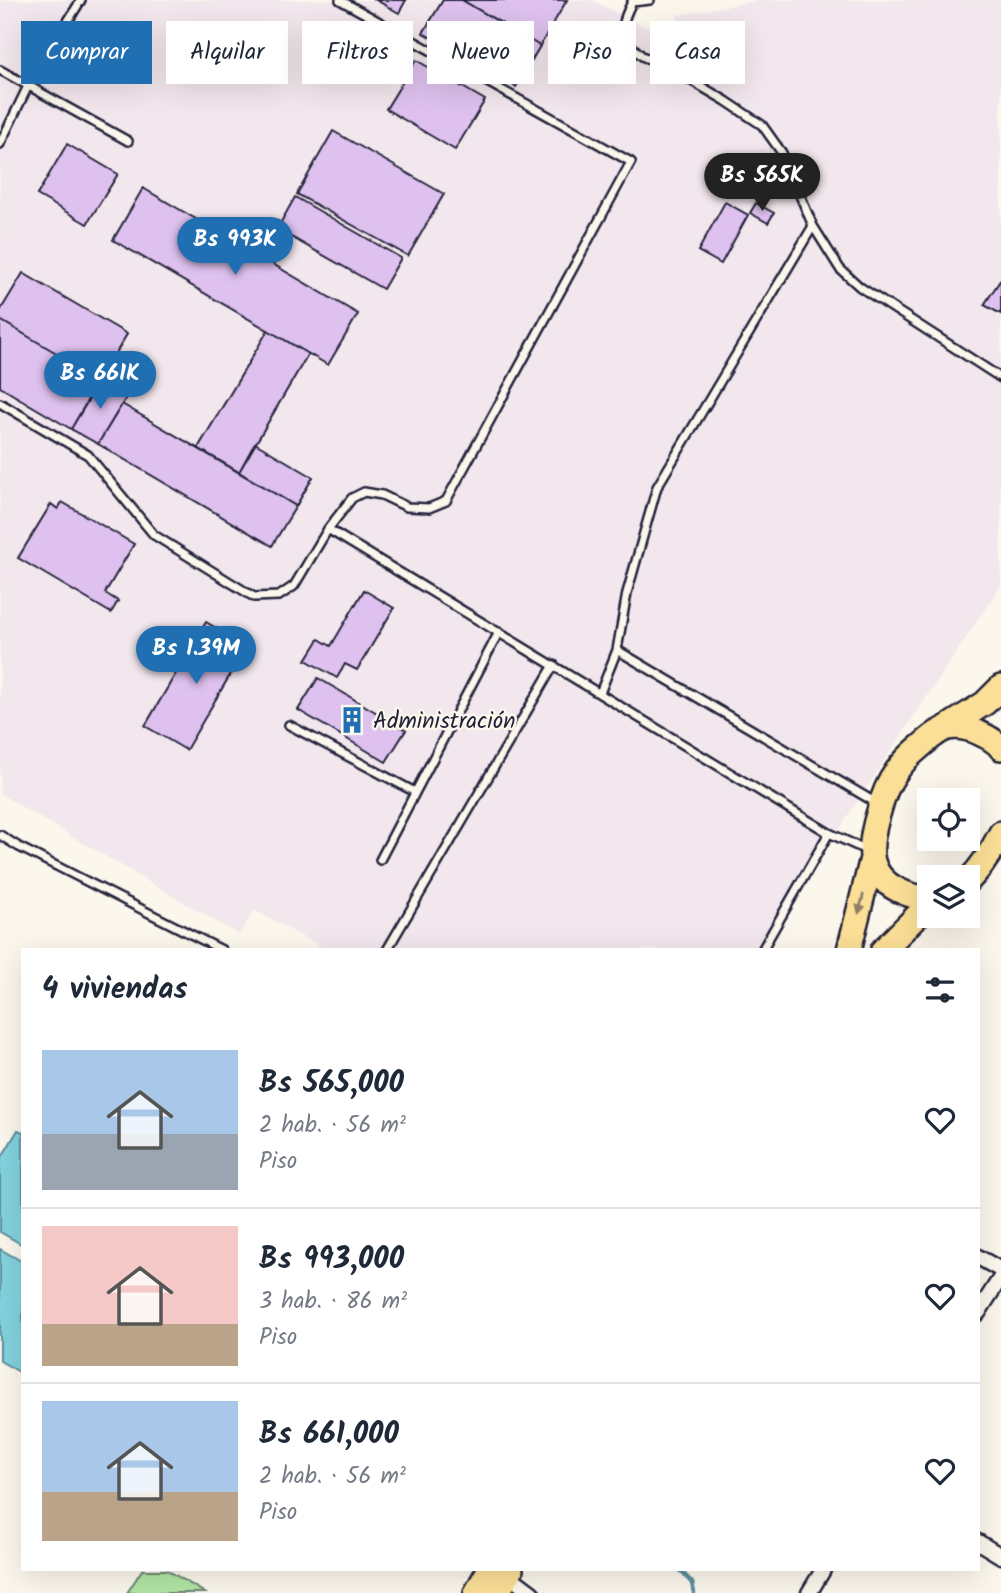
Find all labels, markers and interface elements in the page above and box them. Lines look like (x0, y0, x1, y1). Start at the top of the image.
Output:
chip: Comprar (21, 21, 152, 84)
chip: Alquilar (166, 21, 288, 84)
chip: Filtros (302, 21, 413, 84)
chip: Nuevo (427, 21, 534, 84)
chip: Piso (548, 21, 636, 84)
chip: Casa (650, 21, 745, 84)
pin: Bs 565K (697, 154, 827, 213)
text: Bs 565K (720, 158, 804, 194)
pin: Bs 993K (170, 218, 300, 277)
text: Bs 993K (193, 222, 277, 258)
pin: Bs 661K (35, 352, 165, 411)
text: Bs 661K (60, 356, 140, 392)
pin: Bs 1.39M (124, 626, 268, 686)
text: Bs 1.39M (152, 631, 240, 667)
place label: Administración (373, 704, 515, 740)
building icon: Administración (337, 705, 367, 735)
map controls (917, 788, 980, 928)
button: locate (917, 788, 980, 851)
button: layers (917, 865, 980, 928)
one-way arrow (855, 893, 866, 915)
text: 4 viviendas (42, 966, 188, 1014)
icon: filters (921, 971, 959, 1009)
text: Bs 565,000 (259, 1060, 404, 1108)
icon: home (98, 1078, 182, 1162)
icon: heart (921, 1101, 959, 1139)
text: 2 hab. · 56 m² (259, 1108, 406, 1144)
text: Piso (259, 1144, 297, 1180)
text: Bs 993,000 (259, 1236, 404, 1284)
icon: home (98, 1254, 182, 1338)
icon: heart (921, 1277, 959, 1315)
text: 3 hab. · 86 m² (259, 1284, 407, 1320)
text: Piso (259, 1320, 297, 1356)
text: Bs 661,000 (259, 1411, 399, 1459)
icon: home (98, 1429, 182, 1513)
icon: heart (921, 1452, 959, 1490)
text: 2 hab. · 56 m² (259, 1459, 406, 1495)
text: Piso (259, 1495, 297, 1531)

